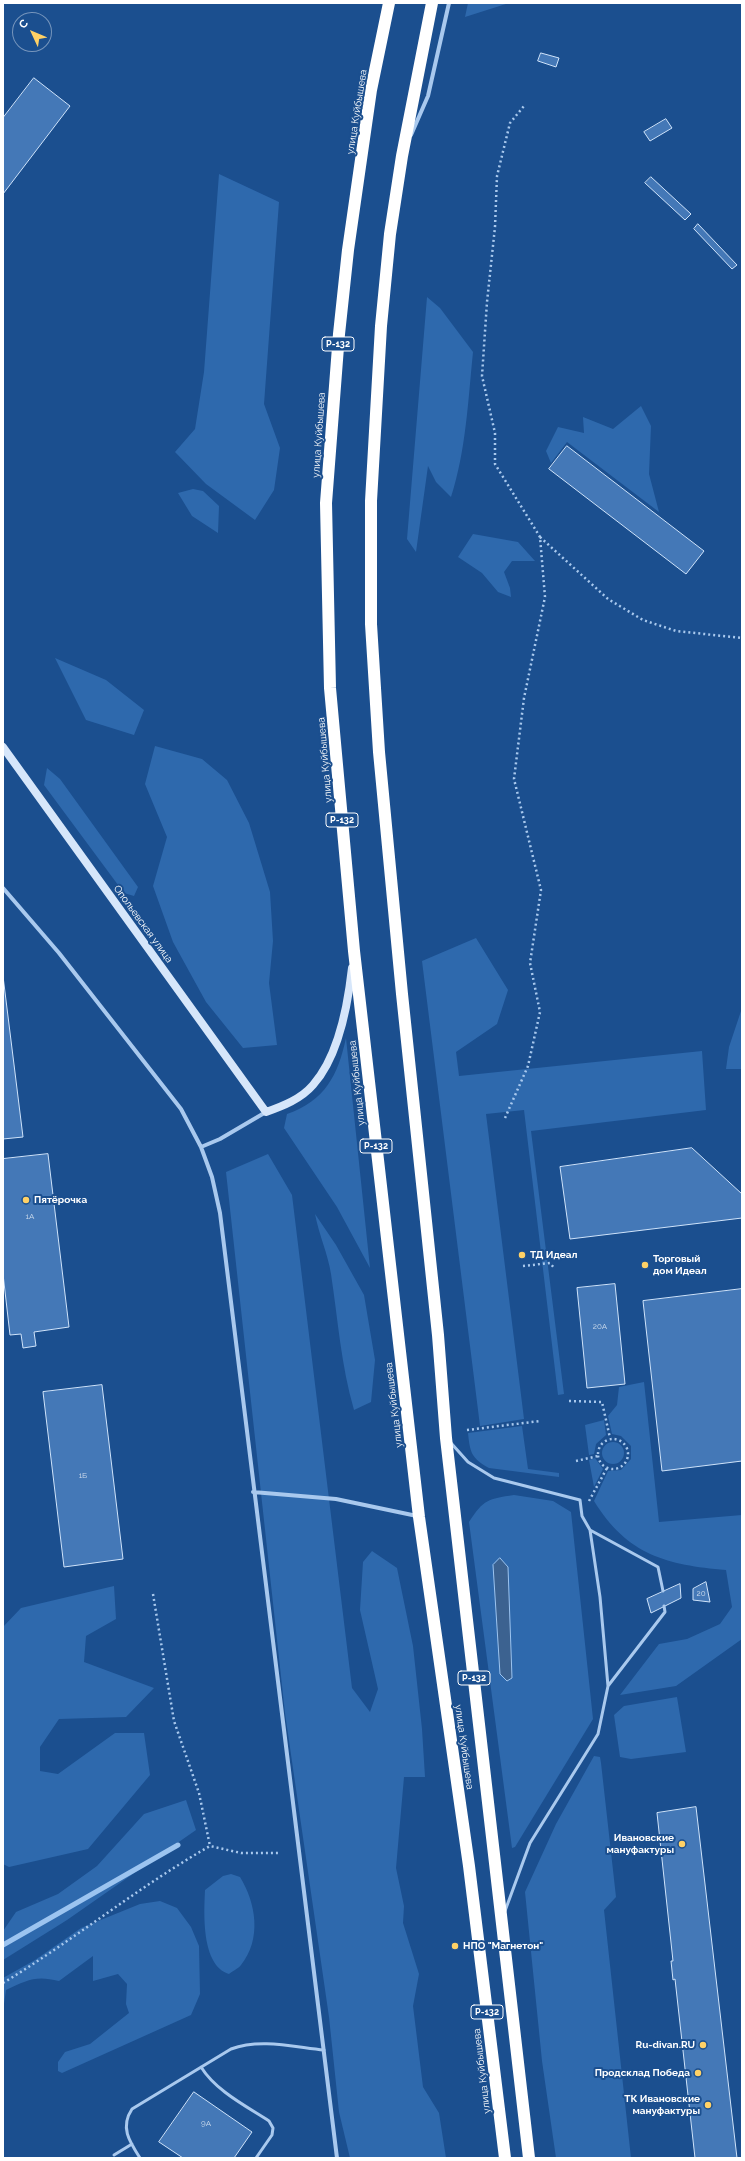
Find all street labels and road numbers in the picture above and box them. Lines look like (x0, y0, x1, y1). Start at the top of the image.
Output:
street label: улица Куйбышева (344, 69, 370, 155)
road number: Р-132 (322, 337, 354, 351)
street label: улица Куйбышева (310, 392, 328, 478)
street label: улица Куйбышева (315, 717, 335, 803)
road number: Р-132 (326, 813, 358, 827)
street label: Опольевская улица (111, 883, 175, 965)
street label: улица Куйбышева (347, 1040, 367, 1126)
road number: Р-132 (360, 1139, 392, 1153)
street label: улица Куйбышева (383, 1362, 405, 1448)
road number: Р-132 (458, 1671, 490, 1685)
street label: улица Куйбышева (452, 1704, 476, 1790)
road number: Р-132 (471, 2005, 503, 2019)
street label: улица Куйбышева (471, 2028, 493, 2114)

